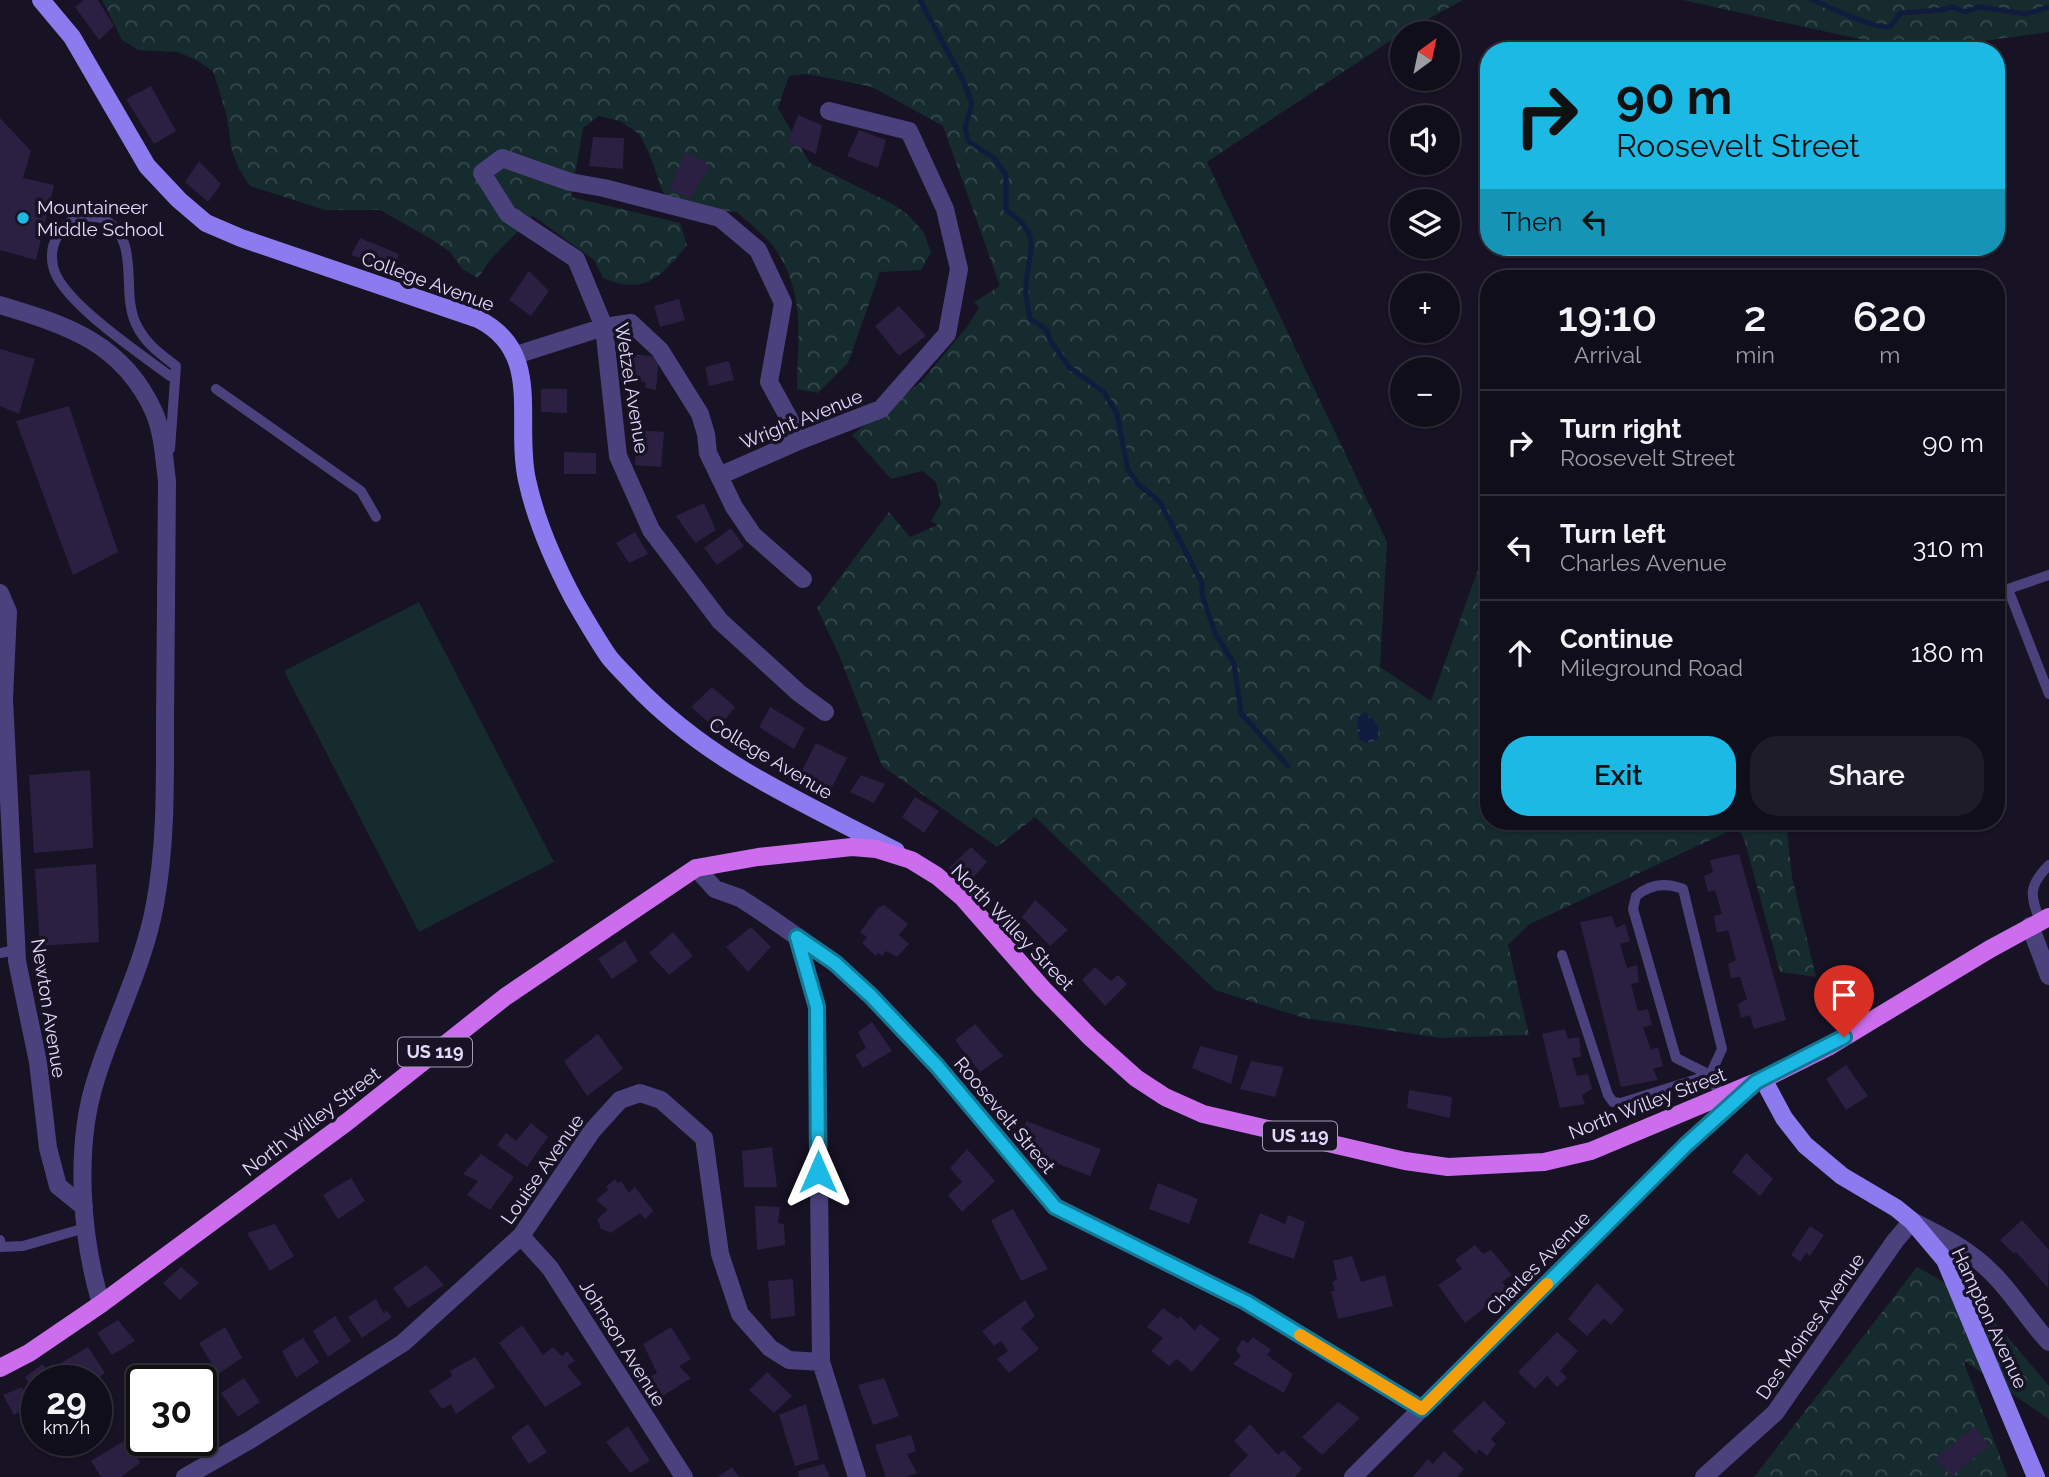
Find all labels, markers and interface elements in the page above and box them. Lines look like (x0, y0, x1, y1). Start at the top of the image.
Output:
north arrow (1390, 21, 1460, 91)
map controls (1390, 21, 1460, 427)
text: 90 m (1616, 68, 1732, 125)
icon: right (1501, 70, 1592, 161)
button: sound (1390, 105, 1460, 175)
text: Roosevelt Street (1616, 127, 1860, 164)
button: layers (1390, 189, 1460, 259)
place label: Mountaineer Middle School (37, 196, 164, 240)
icon: left (1576, 203, 1614, 241)
text: Then (1501, 207, 1562, 237)
marker: Mountaineer Middle School (15, 210, 31, 226)
street label: College Avenue (359, 247, 497, 315)
button: + (1390, 273, 1460, 343)
text: 19:10 (1558, 292, 1657, 341)
text: 2 (1744, 292, 1767, 341)
text: 620 (1853, 292, 1927, 341)
street label: Wetzel Avenue (611, 321, 653, 455)
text: Arrival (1574, 341, 1641, 368)
text: min (1735, 341, 1775, 368)
text: m (1879, 341, 1900, 368)
button: − (1390, 357, 1460, 427)
street label: Wright Avenue (737, 384, 865, 454)
text: Turn right (1560, 414, 1681, 444)
icon: right (1501, 424, 1539, 462)
text: 90 m (1922, 428, 1984, 458)
text: Roosevelt Street (1560, 444, 1735, 471)
text: Turn left (1560, 519, 1666, 549)
icon: left (1501, 529, 1539, 567)
text: 310 m (1913, 533, 1984, 563)
text: Charles Avenue (1560, 549, 1727, 576)
text: Continue (1560, 624, 1673, 654)
icon: ahead (1501, 634, 1539, 672)
text: 180 m (1911, 638, 1984, 668)
text: Mileground Road (1560, 654, 1743, 681)
street label: College Avenue (705, 713, 837, 803)
button: Exit (1501, 736, 1736, 816)
button: Share (1750, 736, 1984, 816)
street label: North Willey Street (947, 859, 1079, 995)
street label: Newton Avenue (27, 937, 71, 1079)
pin (1814, 965, 1874, 1037)
icon: arrive (1825, 976, 1863, 1014)
road number: US 119 (398, 1037, 472, 1066)
street label: Roosevelt Street (950, 1052, 1060, 1178)
street label: North Willey Street (238, 1062, 385, 1180)
street label: North Willey Street (1565, 1063, 1729, 1143)
street label: Louise Avenue (496, 1110, 588, 1228)
road number: US 119 (1263, 1121, 1337, 1150)
position arrow (781, 1135, 855, 1209)
street label: Charles Avenue (1482, 1207, 1594, 1319)
street label: Hampton Avenue (1948, 1244, 2032, 1392)
street label: Des Moines Avenue (1751, 1249, 1869, 1403)
street label: Johnson Avenue (575, 1276, 671, 1410)
speed limit sign: 30 (126, 1365, 217, 1456)
text: 29 (46, 1381, 87, 1422)
text: km/h (43, 1417, 90, 1438)

